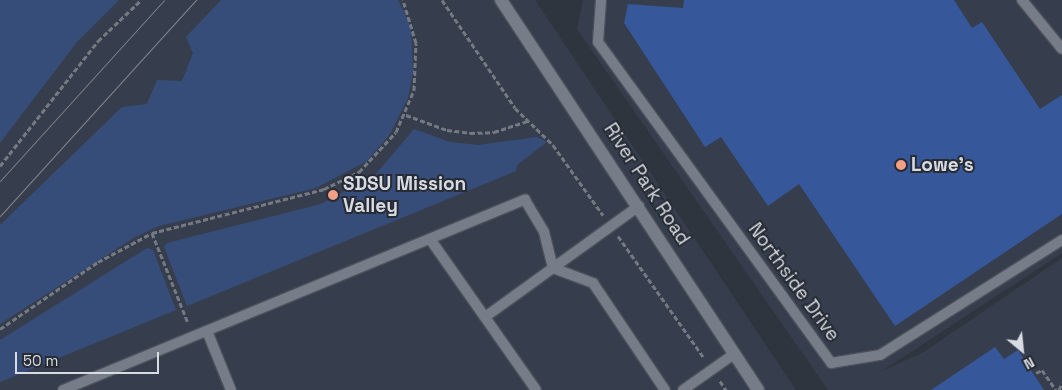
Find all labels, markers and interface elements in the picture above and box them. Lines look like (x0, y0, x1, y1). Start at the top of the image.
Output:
street label: River Park Road (599, 119, 695, 249)
place label: Lowe's (911, 154, 974, 176)
marker: Lowe's (895, 159, 907, 171)
place label: SDSU Mission Valley (343, 173, 466, 217)
marker: SDSU Mission Valley (327, 189, 339, 201)
street label: Northside Drive (743, 218, 845, 346)
north arrow (997, 325, 1047, 375)
scale bar (18, 342, 161, 374)
text: 50 m (23, 351, 58, 370)
text: N (1021, 353, 1037, 373)

